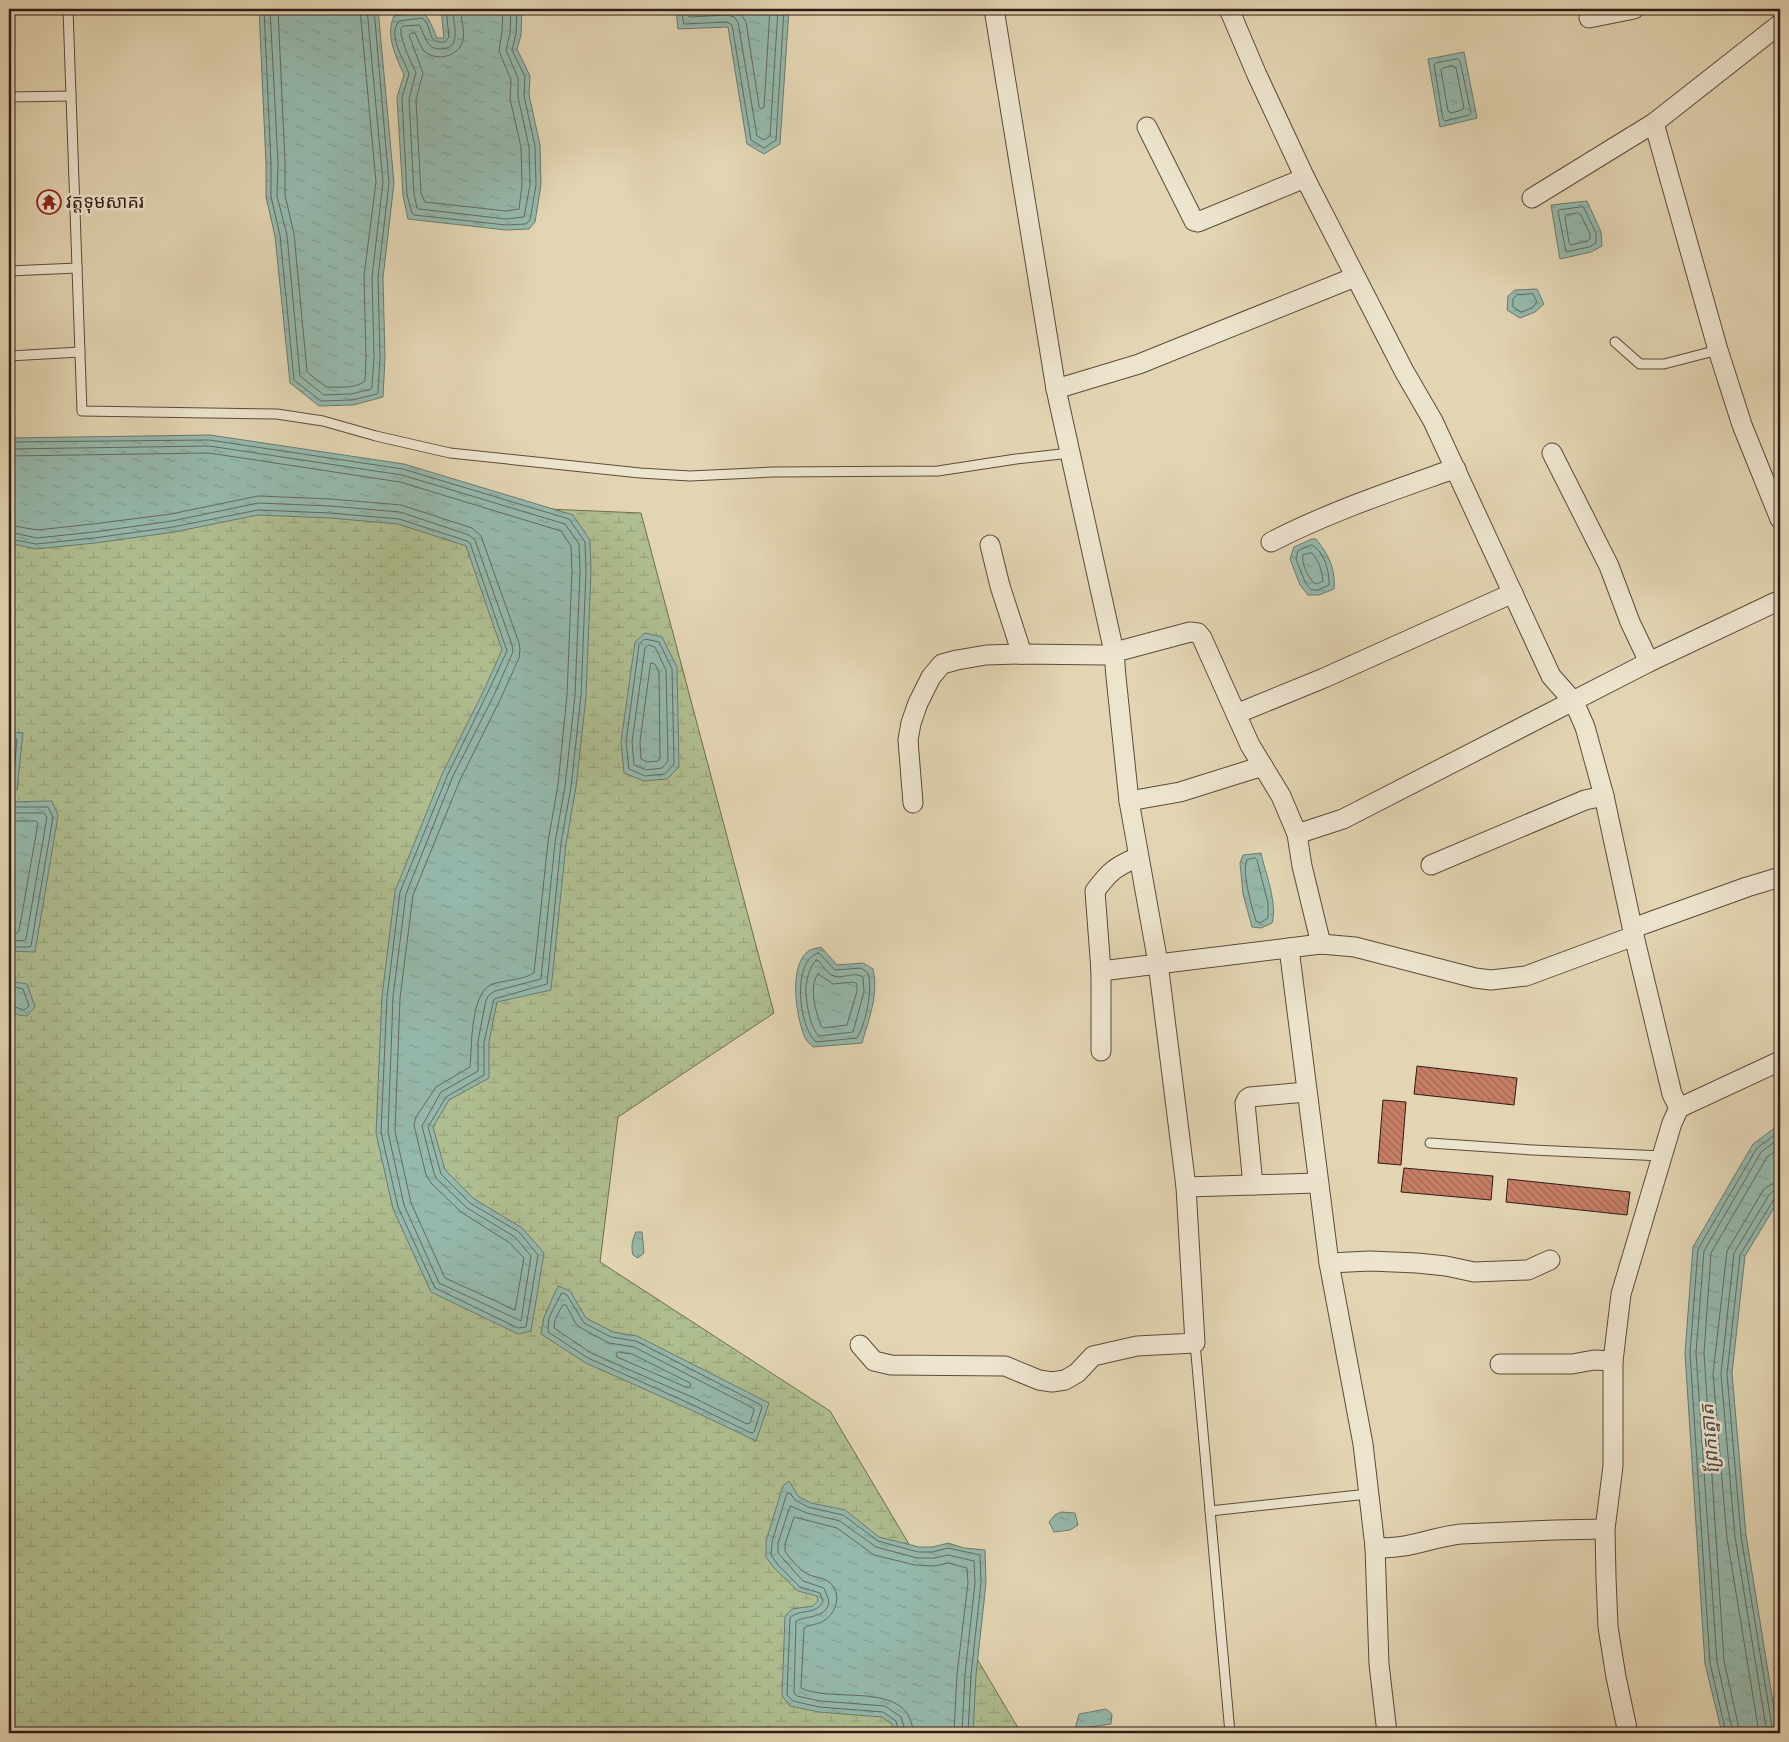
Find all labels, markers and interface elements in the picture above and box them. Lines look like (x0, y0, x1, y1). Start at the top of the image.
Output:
temple icon: វត្តទុមសាគរ (36, 189, 62, 215)
place label: វត្តទុមសាគរ (66, 190, 144, 214)
water label: ព្រែកត្នោត (1694, 1402, 1725, 1475)

